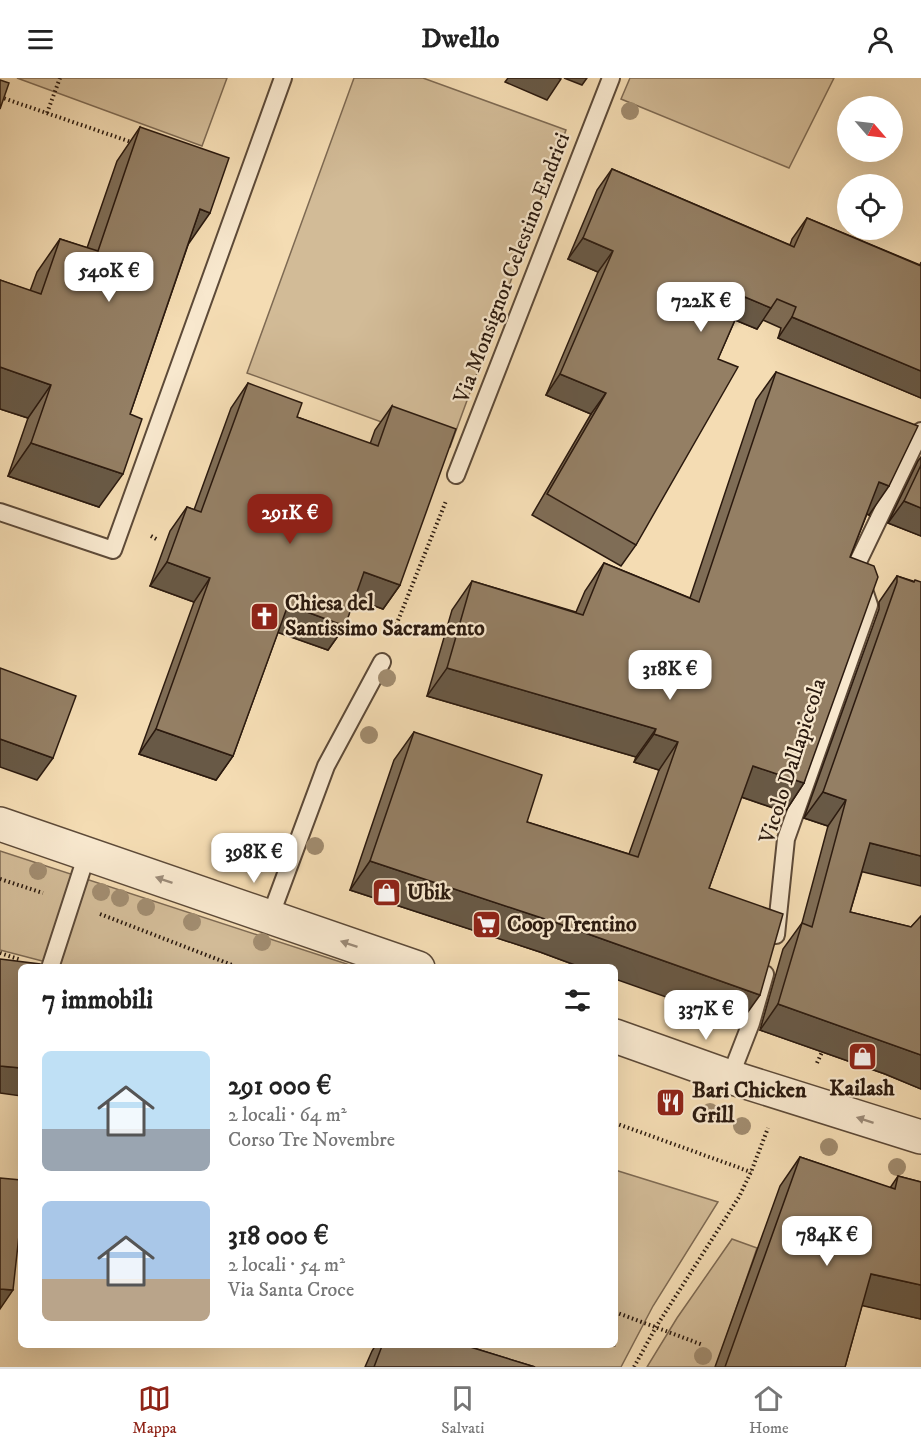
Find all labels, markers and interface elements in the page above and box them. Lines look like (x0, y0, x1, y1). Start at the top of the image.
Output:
text: Dwello (422, 22, 499, 56)
icon: menu (24, 23, 57, 56)
icon: person (864, 23, 897, 56)
north arrow (837, 96, 903, 162)
map controls (837, 96, 903, 240)
street label: Via Monsignor Celestino Endrici (448, 129, 576, 408)
button: locate (837, 174, 903, 240)
pin: 540K € (60, 252, 158, 303)
text: 540K € (78, 259, 140, 284)
pin: 722K € (652, 282, 750, 333)
text: 722K € (671, 289, 731, 314)
pin: 291K € (241, 494, 339, 545)
text: 291K € (261, 501, 319, 526)
place label: Chiesa del Santissimo Sacramento (285, 590, 485, 642)
church icon: Chiesa del Santissimo Sacramento (248, 600, 280, 632)
pin: 318K € (621, 650, 719, 701)
text: 318K € (643, 657, 697, 682)
street label: Vicolo Dallapiccola (753, 674, 833, 848)
pin: 398K € (205, 833, 303, 884)
text: 398K € (225, 840, 283, 865)
one-way arrow (155, 875, 173, 885)
shop icon: Ubik (370, 876, 402, 908)
place label: Ubik (407, 879, 452, 906)
supermarket icon: Coop Trentino (470, 908, 502, 940)
place label: Coop Trentino (507, 911, 637, 938)
one-way arrow (340, 938, 358, 948)
text: 7 immobili (42, 984, 153, 1017)
icon: filters (561, 984, 594, 1017)
pin: 337K € (657, 990, 755, 1041)
text: 337K € (678, 997, 734, 1022)
shop icon: Kailash (846, 1040, 878, 1072)
text: 291 000 € (228, 1070, 332, 1103)
icon: home (90, 1075, 162, 1147)
place label: Kailash (829, 1075, 895, 1102)
place label: Bari Chicken Grill (692, 1077, 807, 1129)
restaurant icon: Bari Chicken Grill (655, 1087, 687, 1119)
text: 2 locali · 64 m² (228, 1103, 347, 1128)
one-way arrow (856, 1115, 874, 1125)
text: Corso Tre Novembre (228, 1128, 395, 1153)
pin: 784K € (778, 1216, 876, 1267)
text: 318 000 € (228, 1220, 329, 1253)
text: 784K € (796, 1223, 858, 1248)
icon: home (90, 1225, 162, 1297)
text: 2 locali · 54 m² (228, 1253, 345, 1278)
text: Via Santa Croce (228, 1278, 354, 1303)
tab: Mappa (132, 1382, 177, 1438)
tab: Salvati (441, 1382, 484, 1438)
tab: Home (749, 1382, 789, 1438)

